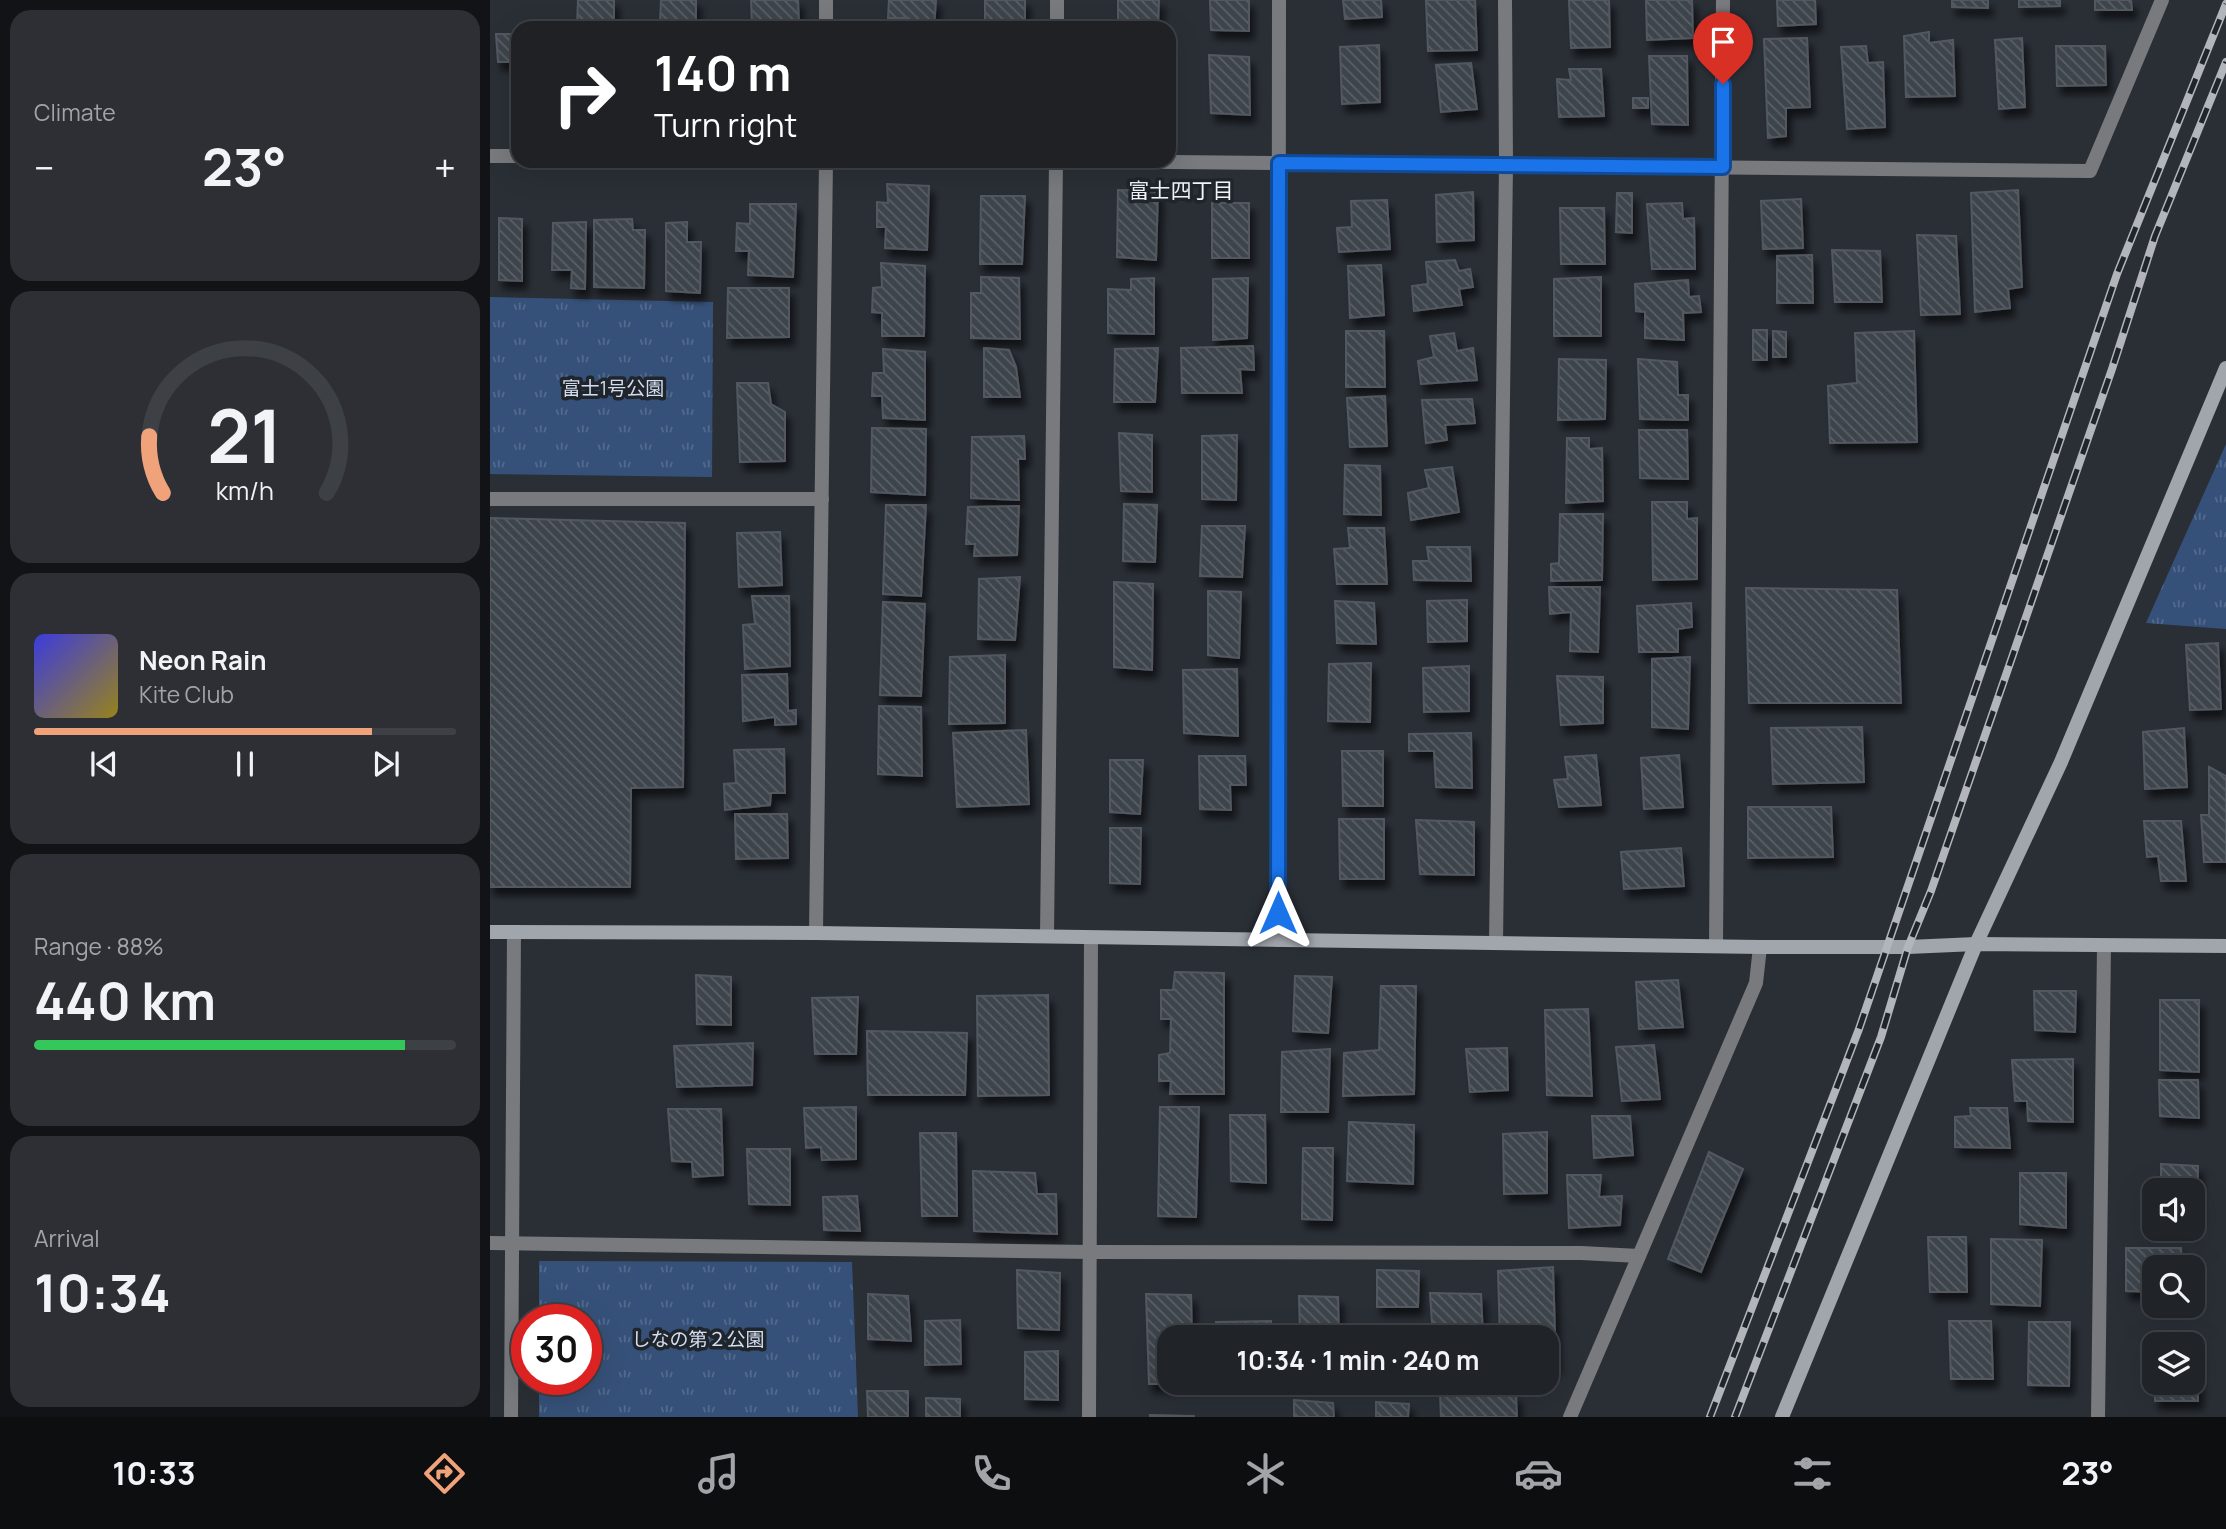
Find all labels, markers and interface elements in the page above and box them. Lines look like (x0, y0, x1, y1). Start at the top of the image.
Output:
pin (1693, 12.0, 1753, 84)
icon: arrive (1704, 23, 1742, 61)
text: 140 m (654, 39, 791, 106)
icon: right (539, 49, 630, 140)
text: Climate (34, 96, 116, 128)
text: Turn right (654, 103, 797, 147)
text: 23° (202, 131, 287, 202)
text: − (34, 141, 55, 193)
text: + (434, 141, 456, 193)
district label: 富士四丁目 (1129, 176, 1234, 204)
park label: 富士1号公園 (562, 375, 664, 401)
text: 21 (207, 386, 283, 486)
text: km/h (216, 473, 274, 508)
text: Neon Rain (139, 642, 267, 678)
text: Kite Club (139, 678, 234, 710)
icon: previous (85, 745, 123, 783)
icon: pause (226, 745, 264, 783)
icon: next (367, 745, 405, 783)
position arrow (1241, 876, 1315, 950)
text: Range · 88% (34, 930, 164, 962)
text: 440 km (34, 965, 216, 1036)
map controls (2142, 1178, 2205, 1395)
button: sound (2142, 1178, 2205, 1241)
text: Arrival (34, 1222, 100, 1254)
button: search (2142, 1255, 2205, 1318)
text: 10:34 (34, 1257, 171, 1328)
speed limit sign: 30 (511, 1304, 602, 1395)
park label: しなの第２公園 (631, 1326, 765, 1352)
button: layers (2142, 1332, 2205, 1395)
text: 10:34 · 1 min · 240 m (1237, 1342, 1479, 1378)
icon: directions (420, 1449, 469, 1498)
icon: music (694, 1449, 743, 1498)
icon: phone (967, 1449, 1016, 1498)
icon: climate (1241, 1449, 1290, 1498)
icon: car (1514, 1449, 1563, 1498)
icon: filters (1788, 1449, 1837, 1498)
text: 10:33 (112, 1451, 196, 1495)
text: 23° (2062, 1451, 2114, 1495)

